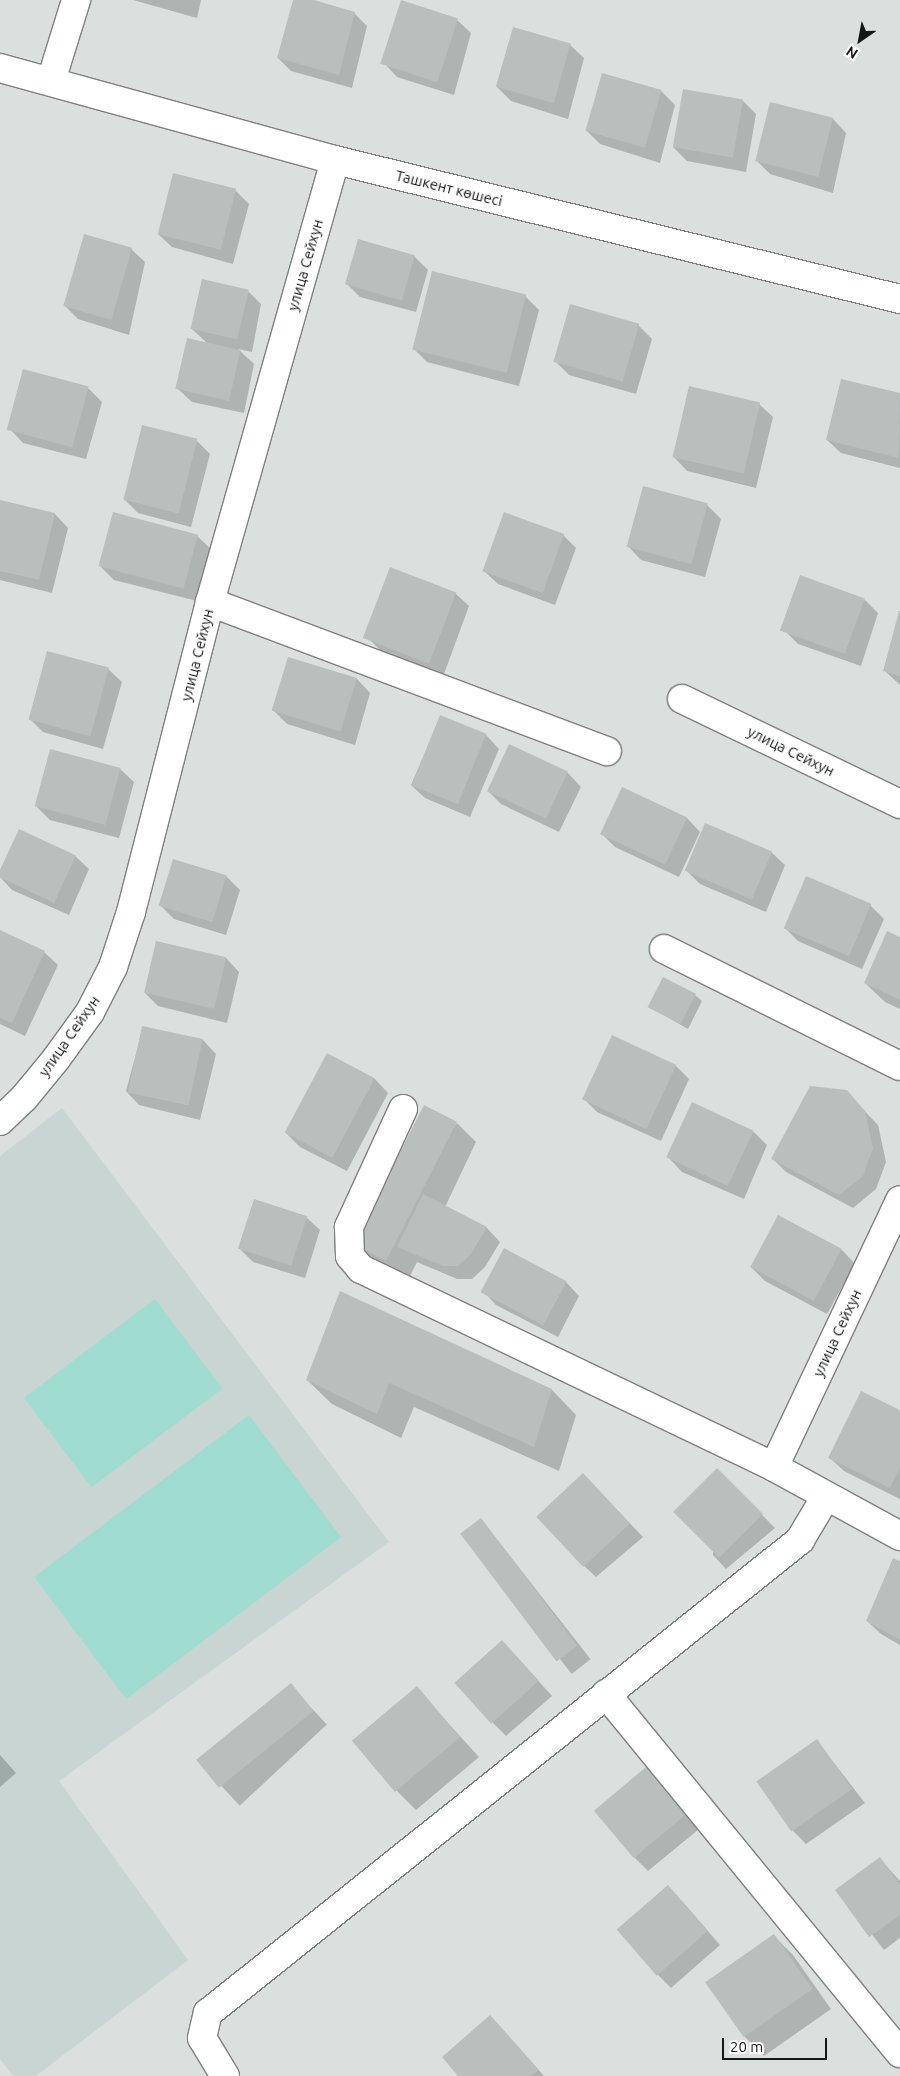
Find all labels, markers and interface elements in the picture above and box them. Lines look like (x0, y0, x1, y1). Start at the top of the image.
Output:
north arrow (835, 15, 885, 65)
text: N (843, 43, 861, 62)
street label: Ташкент көшесі (394, 166, 504, 210)
street label: улица Сейхун (283, 217, 327, 313)
street label: улица Сейхун (177, 607, 217, 703)
street label: улица Сейхун (745, 722, 837, 780)
street label: улица Сейхун (35, 992, 103, 1080)
street label: улица Сейхун (809, 1286, 865, 1380)
scale bar (725, 2028, 830, 2060)
text: 20 m (730, 2038, 763, 2055)

